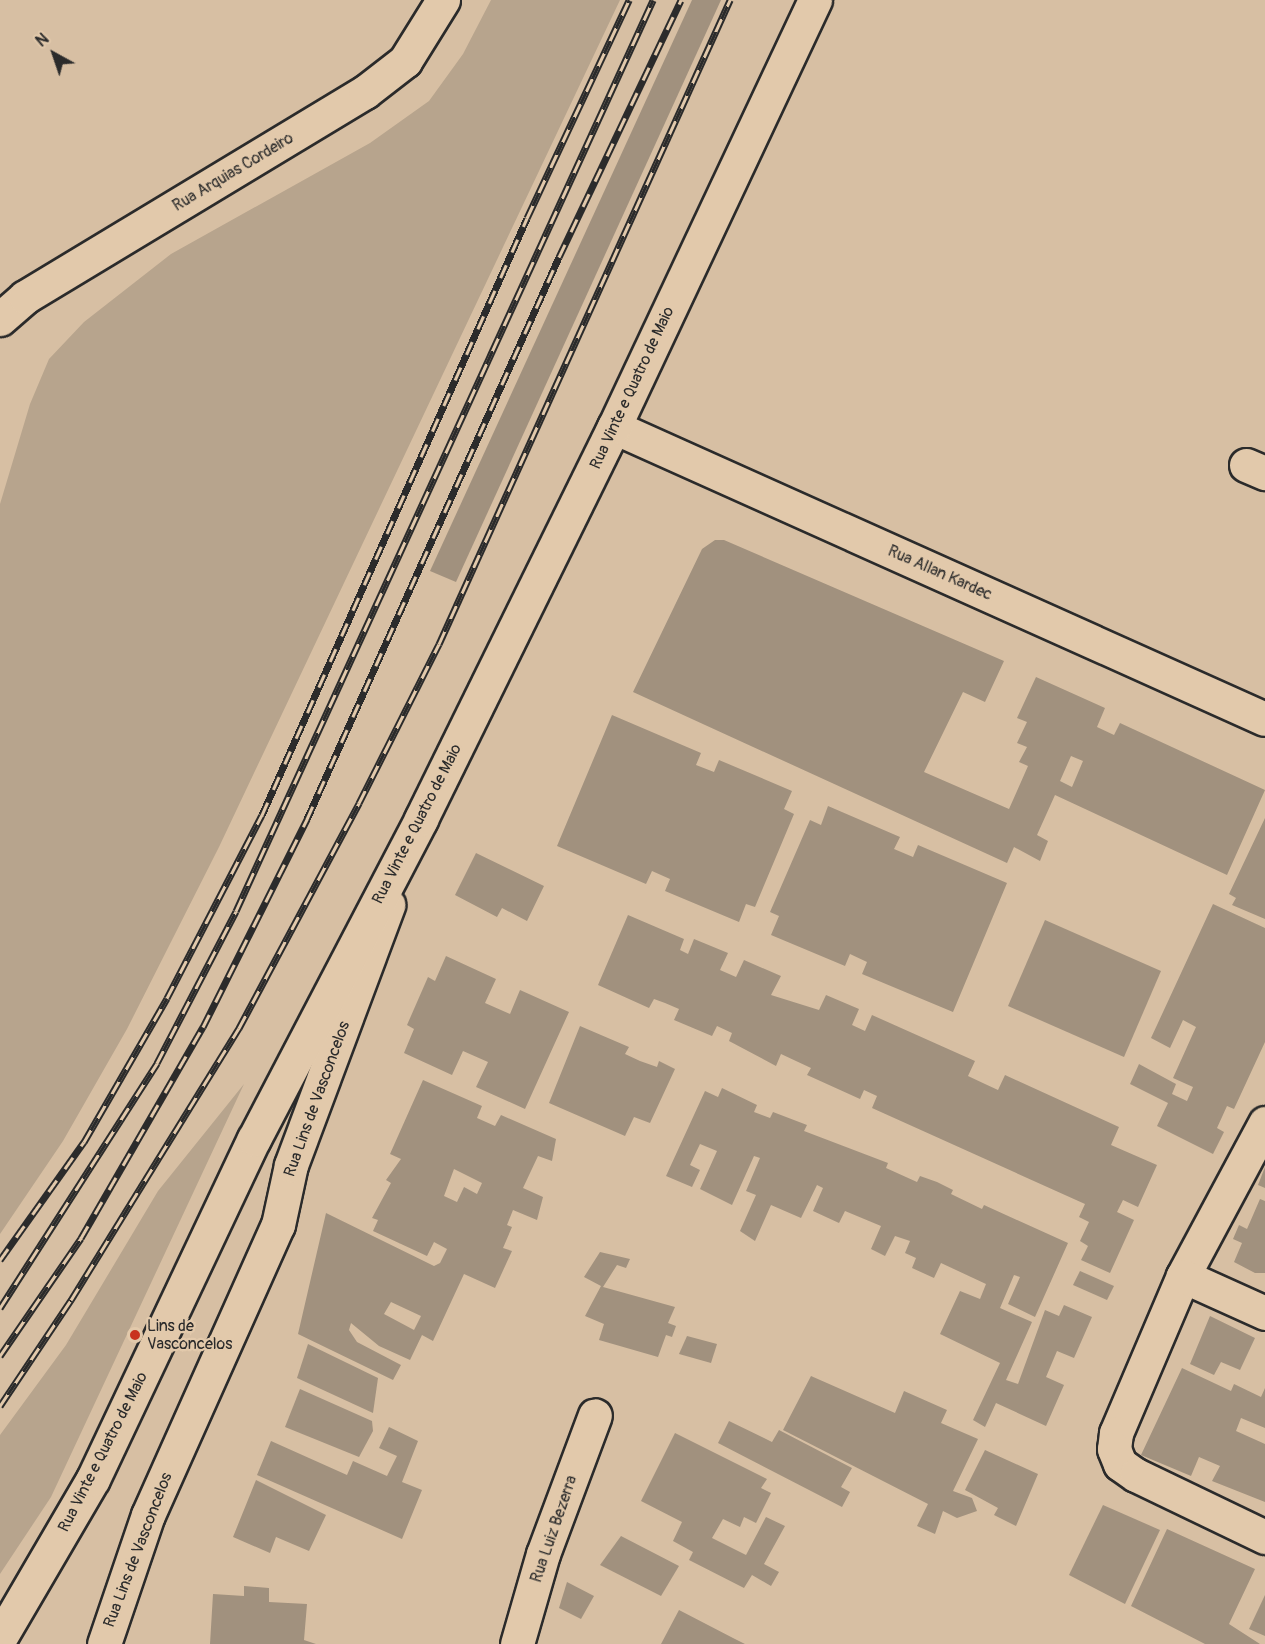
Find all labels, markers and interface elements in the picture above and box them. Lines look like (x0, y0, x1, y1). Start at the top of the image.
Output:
north arrow (24, 24, 84, 84)
text: N (32, 29, 53, 51)
street label: Rua Arquias Cordeiro (169, 128, 297, 216)
street label: Rua Vinte e Quatro de Maio (586, 304, 678, 472)
street label: Rua Allan Kardec (885, 541, 995, 605)
street label: Rua Vinte e Quatro de Maio (368, 741, 466, 907)
street label: Rua Lins de Vasconcelos (280, 1019, 354, 1179)
place label: Lins de Vasconcelos (147, 1316, 232, 1354)
marker: Lins de Vasconcelos (128, 1328, 142, 1342)
street label: Rua Vinte e Quatro de Maio (54, 1369, 152, 1535)
street label: Rua Lins de Vasconcelos (100, 1470, 176, 1630)
street label: Rua Luiz Bezerra (527, 1473, 581, 1585)

